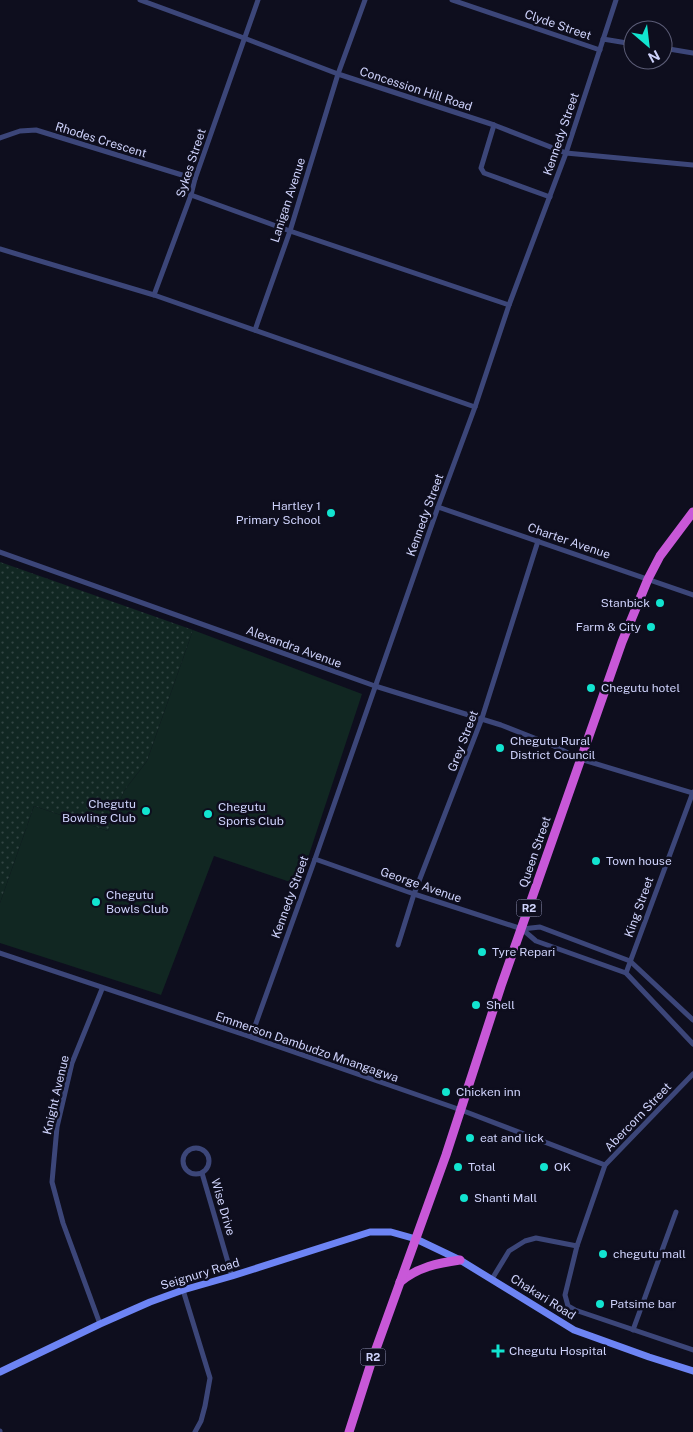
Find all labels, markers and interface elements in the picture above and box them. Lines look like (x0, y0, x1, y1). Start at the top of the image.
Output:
street label: Clyde Street (523, 7, 594, 43)
north arrow (623, 20, 673, 70)
text: N (646, 47, 663, 66)
street label: Concession Hill Road (358, 64, 474, 114)
street label: Kennedy Street (540, 90, 582, 177)
street label: Rhodes Crescent (54, 119, 149, 161)
street label: Sykes Street (173, 126, 209, 199)
street label: Lanigan Avenue (268, 156, 308, 244)
street label: Kennedy Street (404, 472, 447, 558)
place label: Hartley 1 Primary School (236, 499, 321, 527)
marker: Hartley 1 Primary School (325, 507, 337, 519)
street label: Charter Avenue (526, 520, 612, 562)
place label: Stanbick (601, 596, 650, 610)
marker: Stanbick (654, 597, 666, 609)
place label: Farm & City (576, 620, 642, 634)
marker: Farm & City (645, 621, 657, 633)
street label: Alexandra Avenue (244, 623, 344, 671)
place label: Chegutu hotel (601, 681, 680, 695)
marker: Chegutu hotel (585, 682, 597, 694)
street label: Grey Street (445, 708, 481, 774)
place label: Chegutu Rural District Council (510, 734, 596, 762)
marker: Chegutu Rural District Council (494, 742, 506, 754)
place label: Chegutu Bowling Club (62, 797, 136, 825)
place label: Chegutu Sports Club (218, 800, 284, 828)
marker: Chegutu Bowling Club (140, 805, 152, 817)
marker: Chegutu Sports Club (202, 808, 214, 820)
street label: Queen Street (516, 814, 554, 889)
street label: Kennedy Street (269, 854, 312, 940)
place label: Town house (606, 854, 672, 868)
marker: Town house (590, 855, 602, 867)
street label: George Avenue (379, 865, 464, 906)
street label: King Street (622, 874, 657, 939)
place label: Chegutu Bowls Club (106, 888, 168, 916)
marker: Chegutu Bowls Club (90, 896, 102, 908)
road number: R2 (516, 900, 542, 916)
place label: Tyre Repari (492, 945, 555, 959)
marker: Tyre Repari (476, 946, 488, 958)
place label: Shell (486, 998, 515, 1012)
marker: Shell (470, 999, 482, 1011)
street label: Emmerson Dambudzo Mnangagwa (214, 1009, 400, 1085)
street label: Knight Avenue (40, 1054, 72, 1136)
street label: Abercorn Street (602, 1080, 674, 1154)
place label: Chicken inn (456, 1085, 521, 1099)
marker: Chicken inn (440, 1086, 452, 1098)
place label: eat and lick (480, 1131, 544, 1145)
marker: eat and lick (464, 1132, 476, 1144)
place label: Total (468, 1160, 496, 1174)
place label: OK (554, 1160, 571, 1174)
marker: Total (452, 1161, 464, 1173)
marker: OK (538, 1161, 550, 1173)
street label: Wise Drive (208, 1177, 238, 1237)
place label: Shanti Mall (474, 1191, 537, 1205)
marker: Shanti Mall (458, 1192, 470, 1204)
place label: chegutu mall (613, 1247, 686, 1261)
marker: chegutu mall (597, 1248, 609, 1260)
street label: Seignury Road (159, 1255, 241, 1293)
street label: Chakari Road (508, 1271, 578, 1323)
place label: Patsime bar (610, 1297, 676, 1311)
marker: Patsime bar (594, 1298, 606, 1310)
marker: Chegutu Hospital (491, 1344, 505, 1358)
place label: Chegutu Hospital (509, 1344, 607, 1358)
road number: R2 (360, 1348, 386, 1365)

